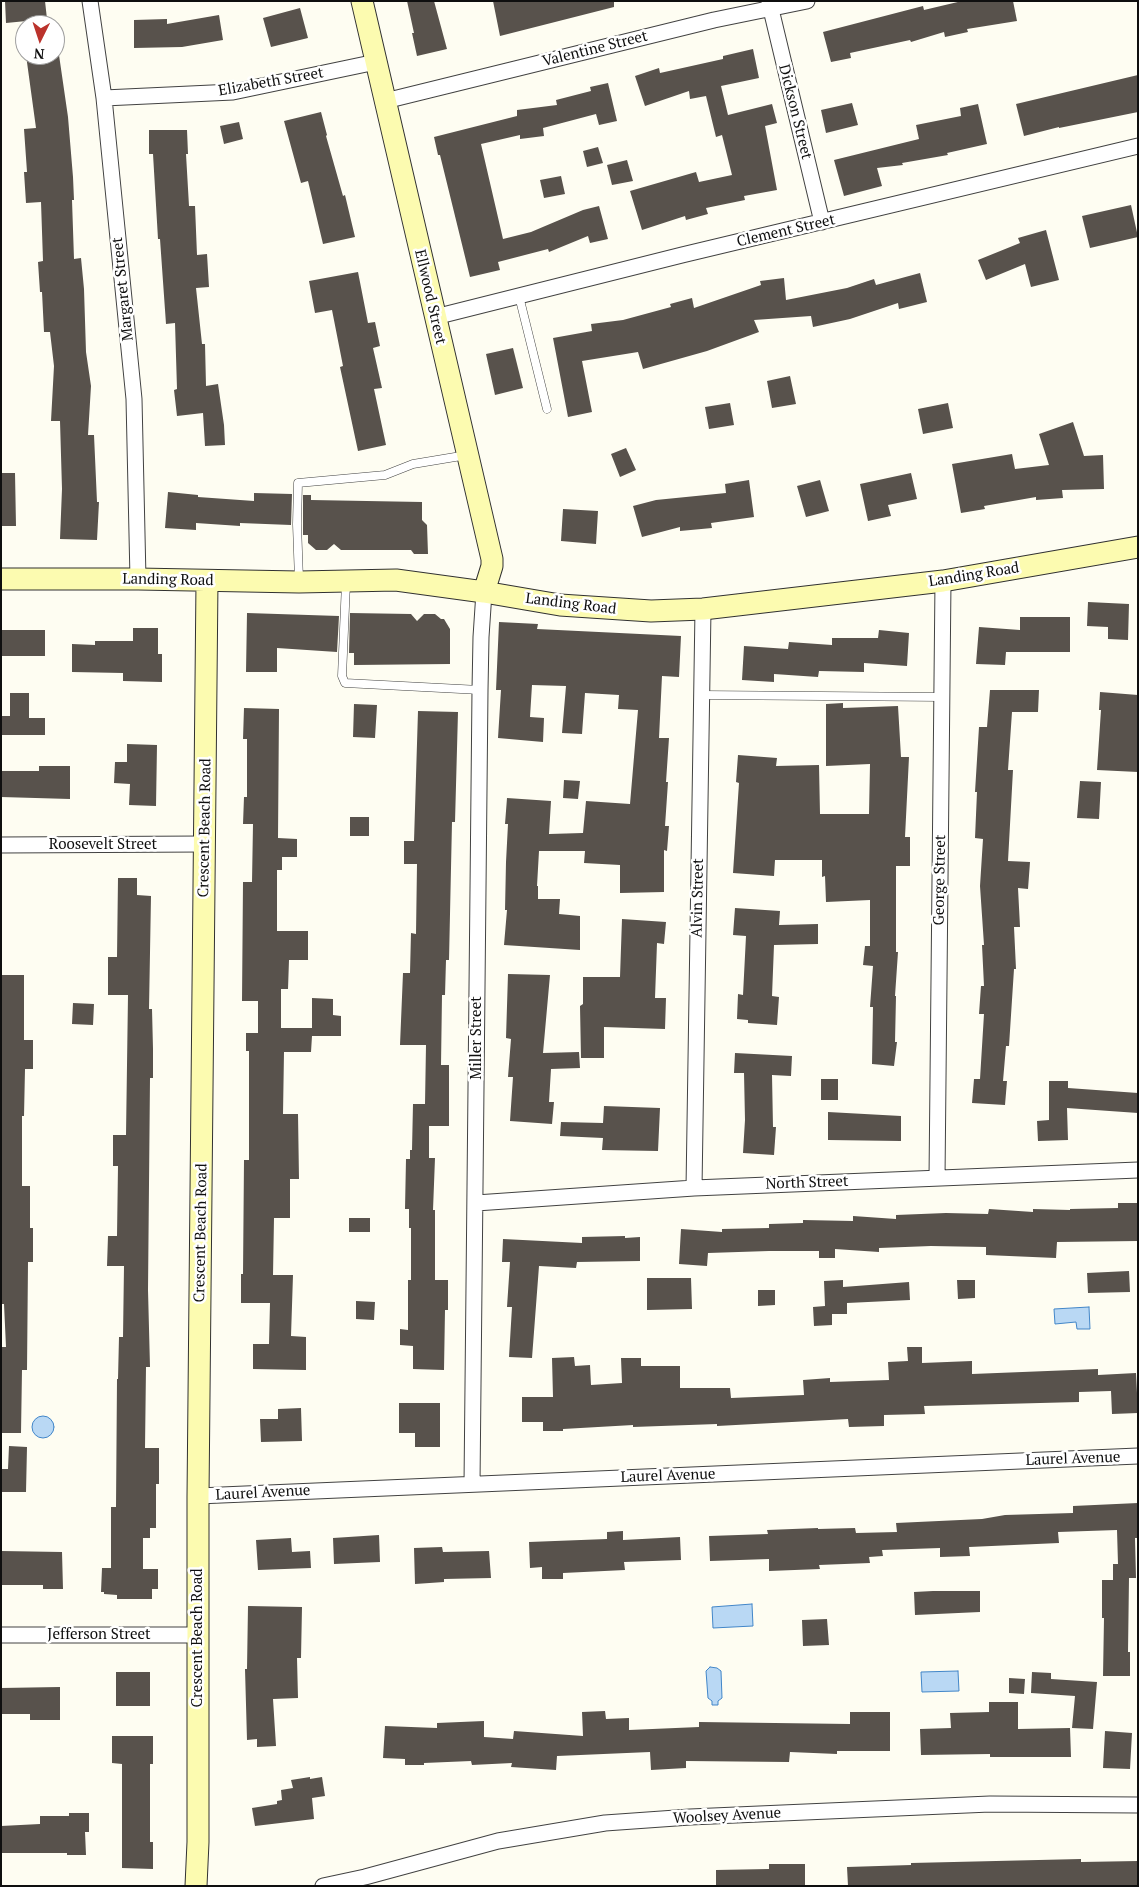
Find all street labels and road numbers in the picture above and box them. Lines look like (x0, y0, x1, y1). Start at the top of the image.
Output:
street label: Valentine Street (541, 27, 649, 71)
street label: Dickson Street (775, 63, 815, 161)
street label: Elizabeth Street (217, 64, 325, 100)
street label: Clement Street (735, 211, 837, 251)
street label: Margaret Street (109, 236, 137, 342)
street label: Ellwood Street (410, 248, 450, 346)
street label: Landing Road (927, 559, 1021, 591)
street label: Landing Road (122, 570, 214, 590)
street label: Landing Road (525, 589, 617, 619)
street label: Crescent Beach Road (195, 758, 215, 898)
street label: George Street (930, 834, 950, 926)
street label: Roosevelt Street (49, 836, 157, 854)
street label: Alvin Street (688, 858, 708, 938)
street label: Miller Street (468, 996, 486, 1080)
street label: Crescent Beach Road (191, 1163, 211, 1303)
street label: North Street (765, 1173, 849, 1193)
street label: Laurel Avenue (1025, 1448, 1121, 1470)
street label: Laurel Avenue (620, 1465, 716, 1487)
street label: Laurel Avenue (215, 1482, 311, 1504)
street label: Crescent Beach Road (189, 1568, 207, 1708)
street label: Jefferson Street (47, 1626, 151, 1644)
street label: Woolsey Avenue (672, 1804, 782, 1828)

